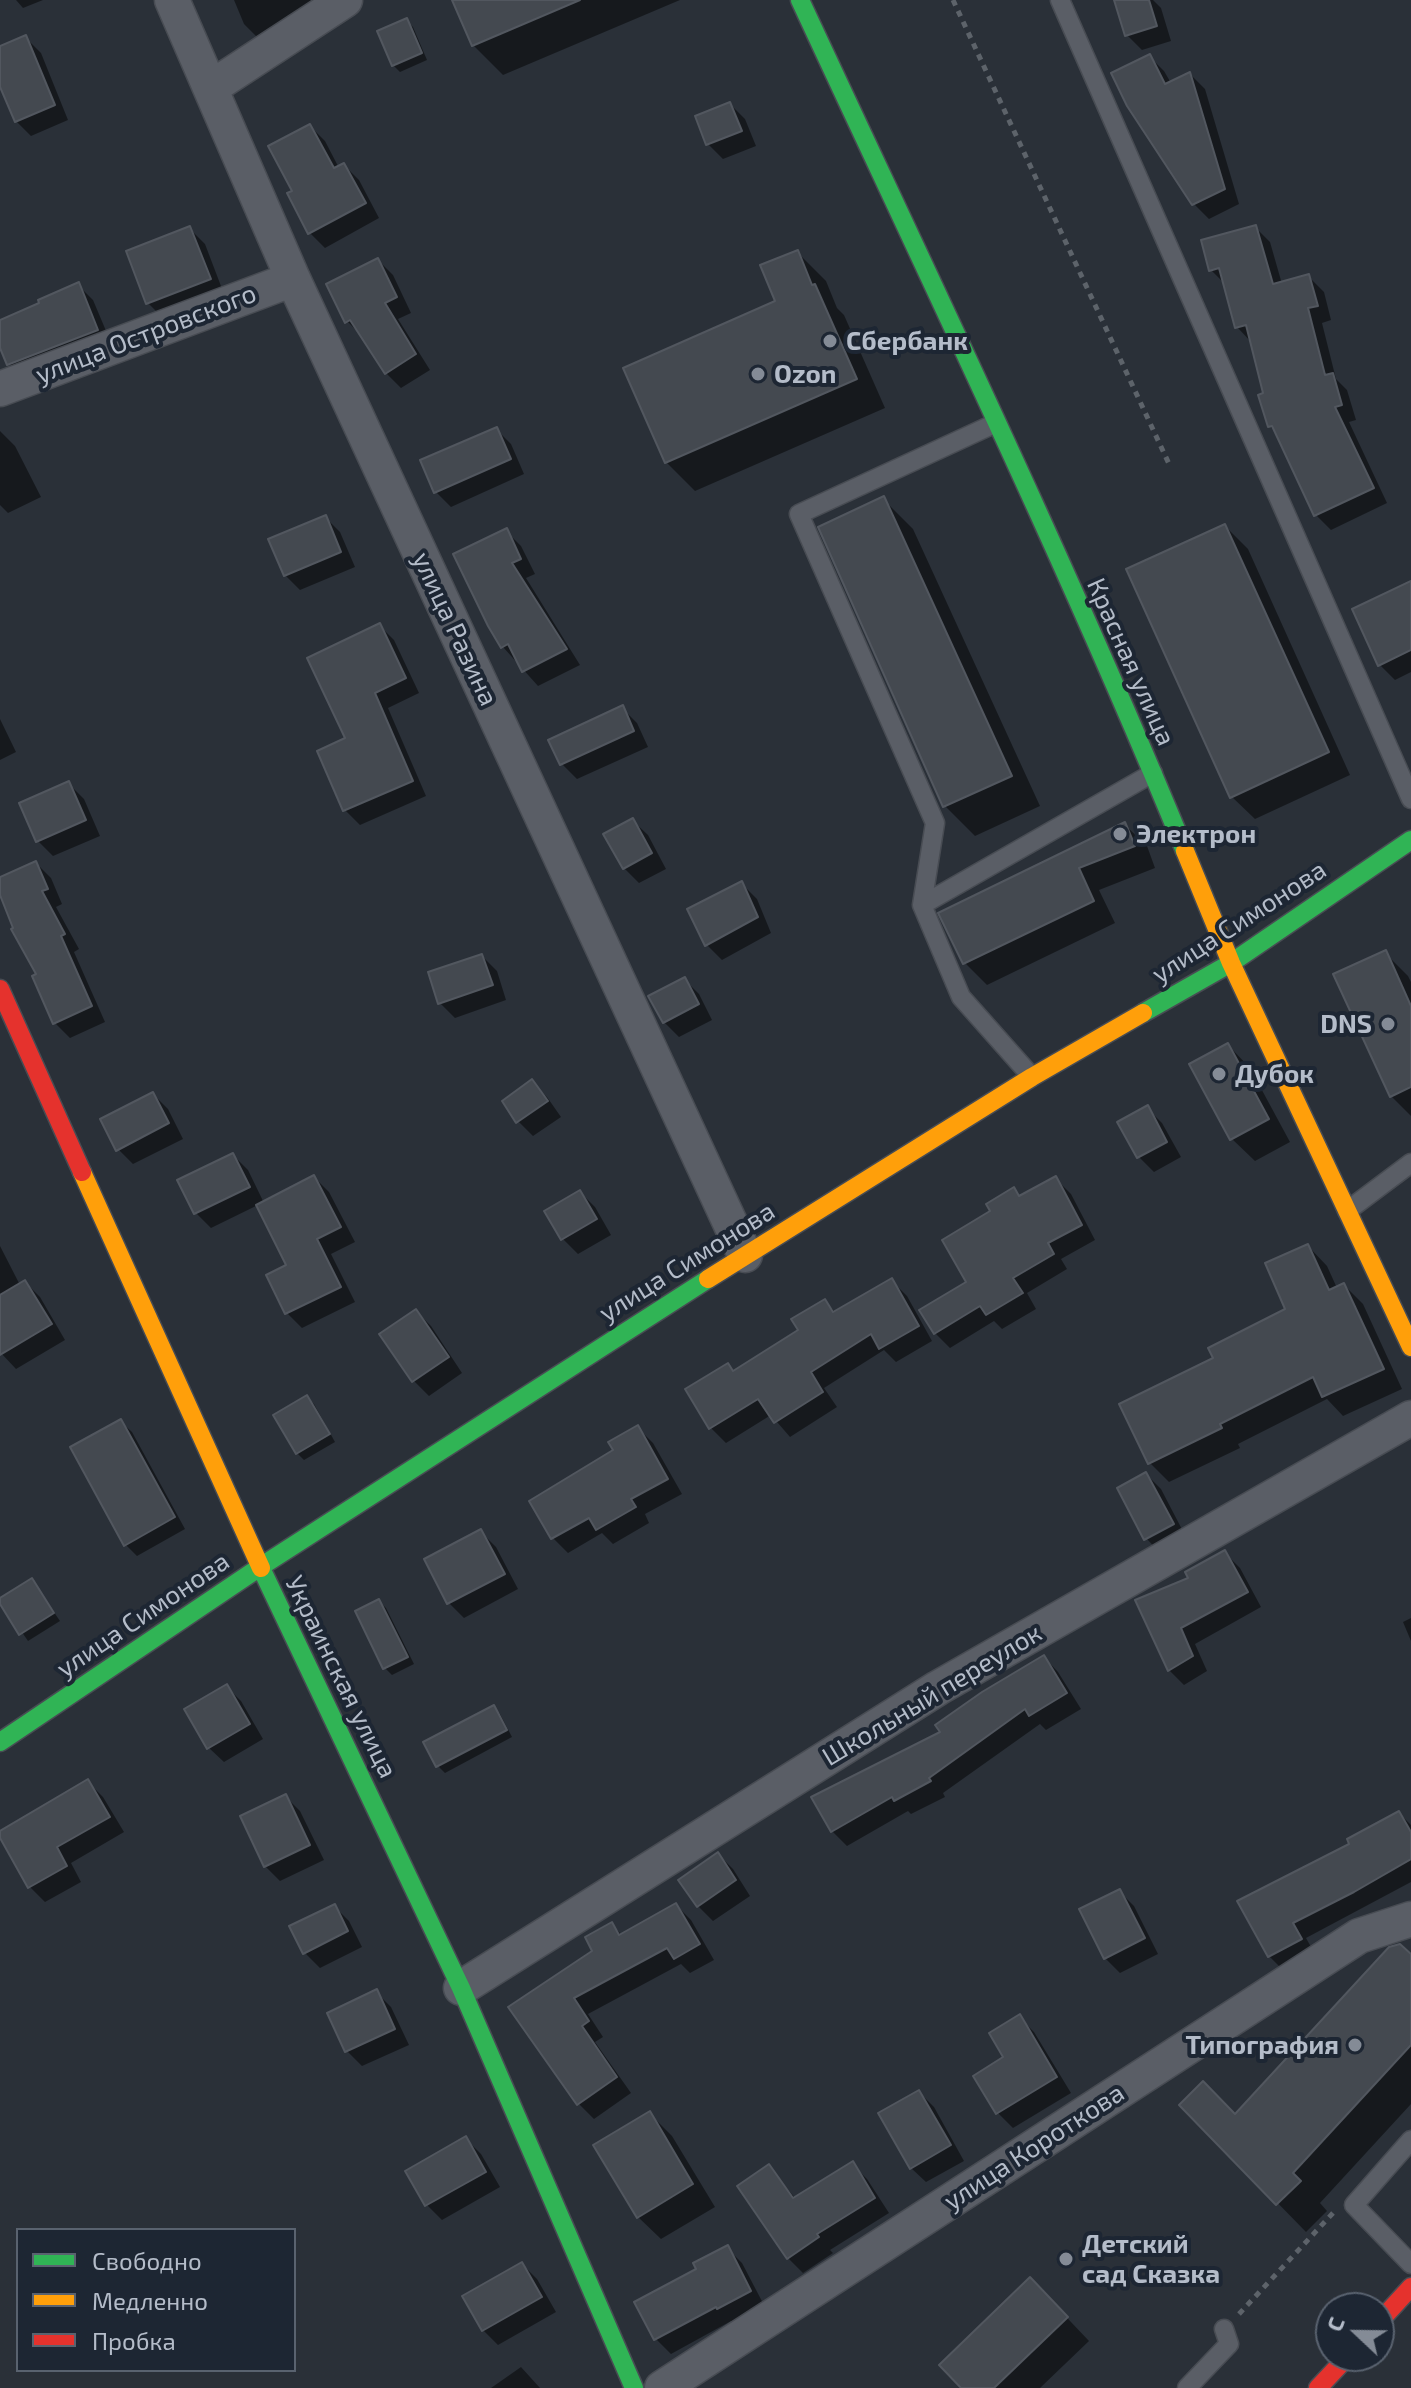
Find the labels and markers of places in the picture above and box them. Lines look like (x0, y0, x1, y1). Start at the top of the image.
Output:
place label: Сбербанк (846, 325, 968, 357)
marker: Сбербанк (821, 332, 839, 350)
place label: Ozon (774, 358, 836, 390)
marker: Ozon (749, 365, 767, 383)
place label: Электрон (1136, 818, 1256, 850)
marker: Электрон (1111, 825, 1129, 843)
place label: DNS (1320, 1008, 1372, 1040)
marker: DNS (1379, 1015, 1397, 1033)
place label: Дубок (1235, 1058, 1314, 1090)
marker: Дубок (1210, 1065, 1228, 1083)
place label: Типография (1186, 2029, 1339, 2061)
marker: Типография (1346, 2036, 1364, 2054)
place label: Детский сад Сказка (1082, 2228, 1220, 2290)
marker: Детский сад Сказка (1057, 2250, 1075, 2268)

